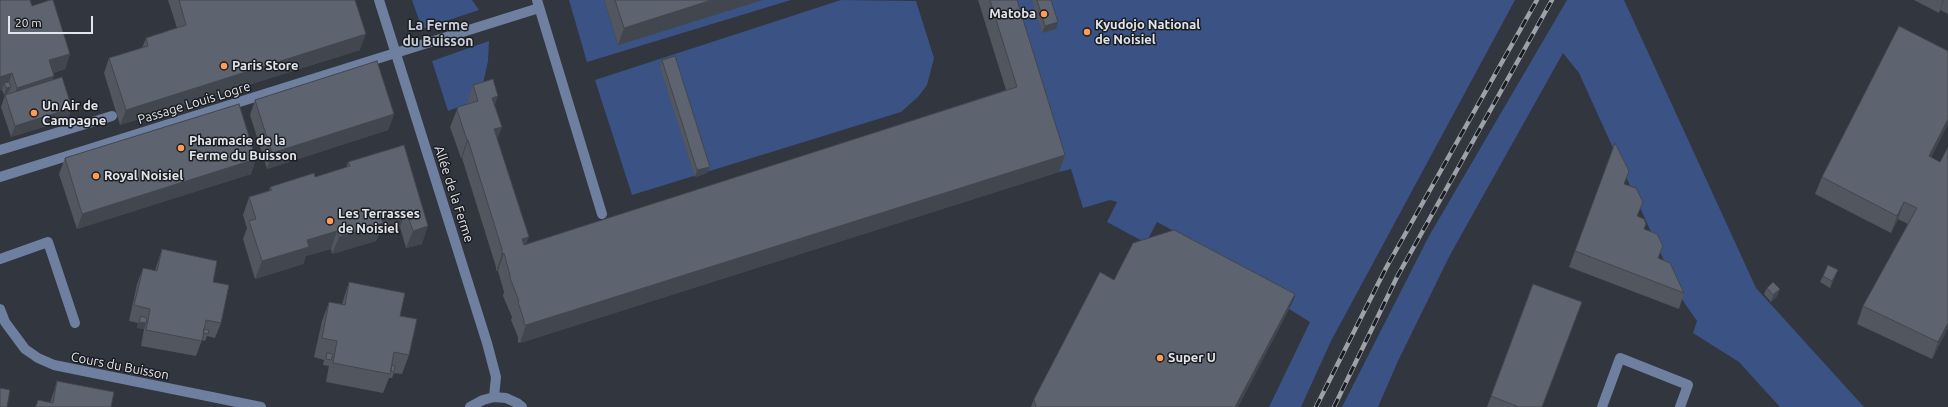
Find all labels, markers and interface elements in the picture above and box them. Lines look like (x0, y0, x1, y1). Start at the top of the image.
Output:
place label: Matoba (989, 6, 1036, 22)
scale bar (10, 8, 95, 34)
marker: Matoba (1039, 9, 1049, 19)
text: 20 m (15, 16, 42, 29)
district label: La Ferme du Buisson (402, 17, 474, 50)
place label: Kyudojo National de Noisiel (1095, 17, 1200, 48)
marker: Kyudojo National de Noisiel (1082, 27, 1092, 37)
place label: Paris Store (232, 58, 299, 74)
marker: Paris Store (219, 61, 229, 71)
street label: Passage Louis Logre (136, 78, 252, 128)
place label: Un Air de Campagne (42, 98, 106, 129)
marker: Un Air de Campagne (29, 108, 39, 118)
place label: Pharmacie de la Ferme du Buisson (189, 133, 297, 164)
marker: Pharmacie de la Ferme du Buisson (176, 143, 186, 153)
street label: Allée de la Ferme (431, 144, 477, 244)
place label: Royal Noisiel (104, 168, 183, 184)
marker: Royal Noisiel (91, 171, 101, 181)
place label: Les Terrasses de Noisiel (338, 206, 420, 237)
marker: Les Terrasses de Noisiel (325, 216, 335, 226)
street label: Cours du Buisson (70, 349, 170, 383)
place label: Super U (1168, 350, 1216, 366)
marker: Super U (1155, 353, 1165, 363)

